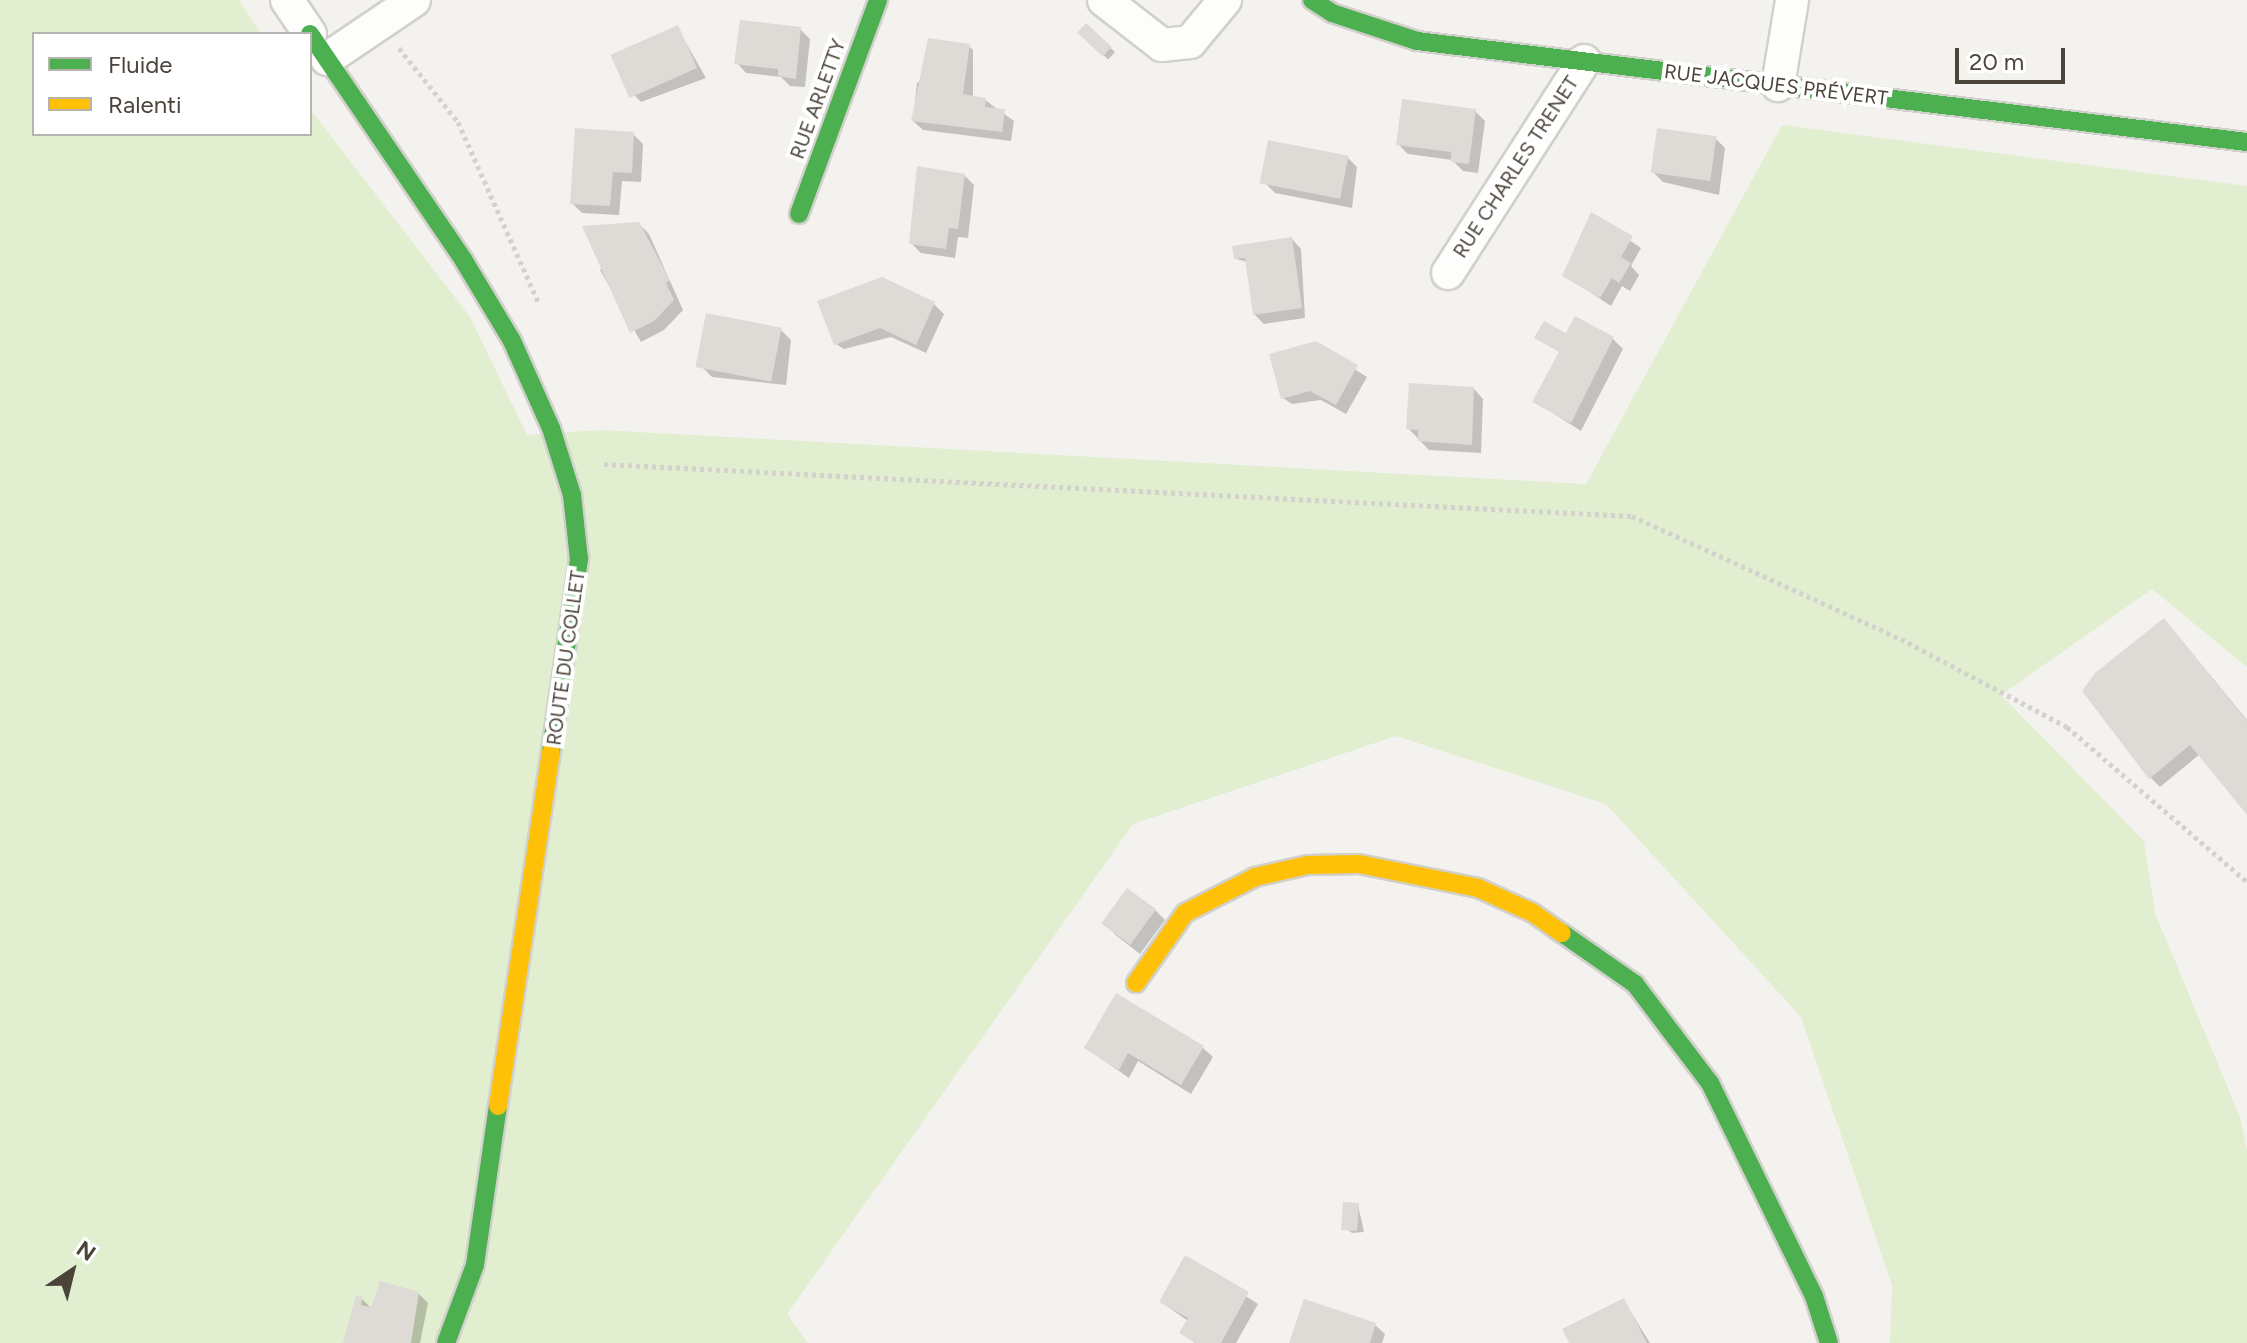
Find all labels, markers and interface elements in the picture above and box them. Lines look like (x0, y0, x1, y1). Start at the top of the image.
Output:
legend (32, 32, 312, 136)
scale bar (1959, 32, 2069, 82)
street label: RUE ARLETTY (785, 36, 851, 162)
text: 20 m (1969, 47, 2024, 76)
text: Fluide (108, 50, 172, 79)
street label: RUE JACQUES PRÉVERT (1663, 59, 1889, 111)
street label: RUE CHARLES TRENET (1448, 71, 1584, 263)
text: Ralenti (108, 90, 182, 119)
street label: ROUTE DU COLLET (542, 569, 590, 747)
north arrow (32, 1231, 112, 1311)
text: N (71, 1235, 101, 1267)

